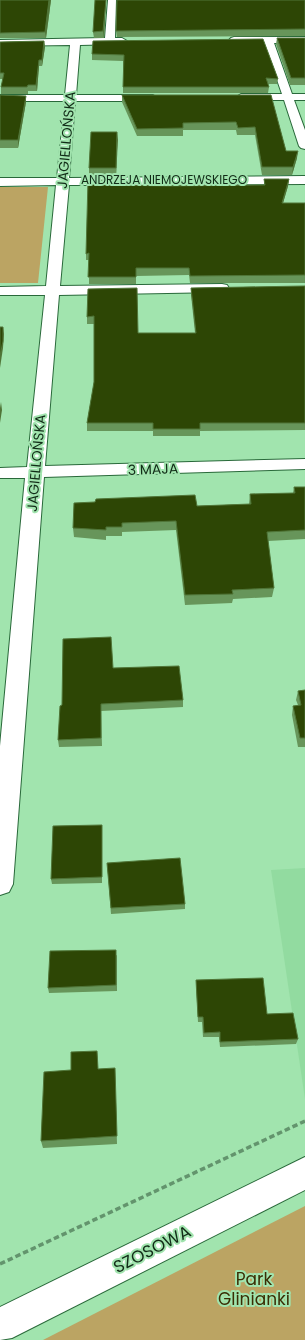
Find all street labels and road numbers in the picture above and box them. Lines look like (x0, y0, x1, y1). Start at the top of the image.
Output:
street label: JAGIELLOŃSKA (52, 91, 80, 189)
street label: ANDRZEJA NIEMOJEWSKIEGO (81, 171, 247, 188)
street label: JAGIELLOŃSKA (22, 414, 50, 512)
street label: 3 MAJA (127, 458, 179, 480)
street label: SZOSOWA (109, 1219, 195, 1279)

